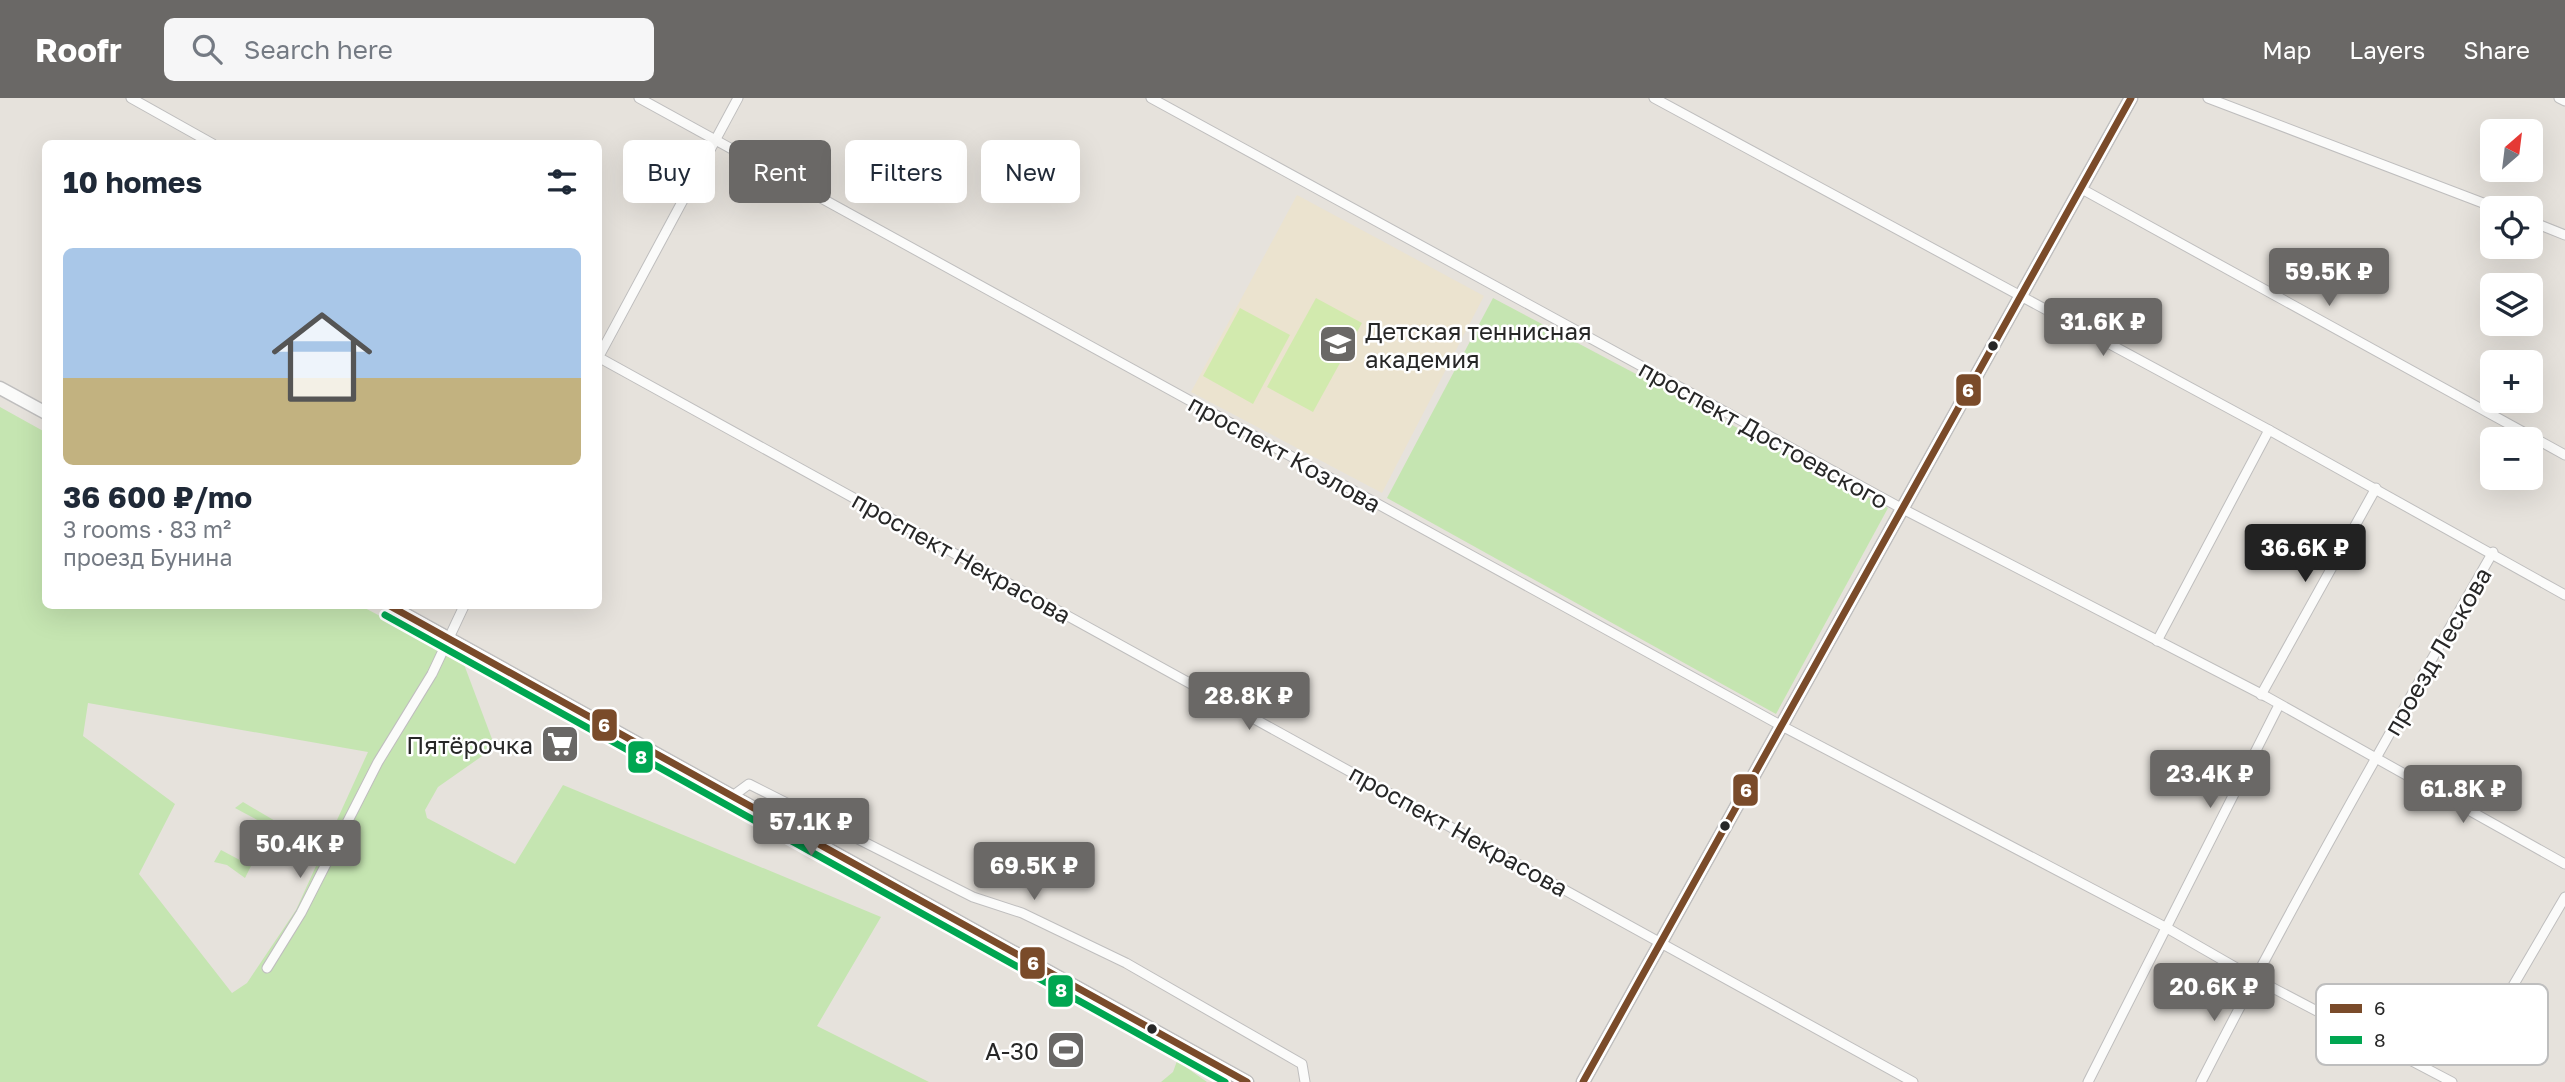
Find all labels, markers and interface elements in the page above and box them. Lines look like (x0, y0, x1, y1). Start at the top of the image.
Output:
search box (164, 18, 654, 81)
text: Roofr (35, 30, 122, 69)
icon: search (188, 30, 226, 68)
text: Search here (244, 34, 393, 65)
text: Map (2262, 35, 2311, 64)
text: Layers (2349, 35, 2425, 64)
text: Share (2463, 35, 2530, 64)
north arrow (2480, 119, 2543, 182)
map controls (2480, 119, 2543, 490)
chip: Buy (623, 140, 715, 203)
chip: Rent (729, 140, 831, 203)
chip: Filters (845, 140, 967, 203)
chip: New (981, 140, 1080, 203)
icon: filters (543, 163, 581, 201)
text: 10 homes (63, 164, 202, 200)
button: locate (2480, 196, 2543, 259)
pin: 59.5K ₽ (2264, 248, 2394, 308)
text: 59.5K ₽ (2285, 257, 2373, 285)
button: layers (2480, 273, 2543, 336)
icon: home (259, 294, 385, 420)
pin: 31.6K ₽ (2038, 299, 2168, 358)
text: 31.6K ₽ (2060, 307, 2146, 335)
place label: Детская теннисная академия (1365, 316, 1592, 373)
school or university icon: Детская теннисная академия (1317, 323, 1359, 365)
unlabelled marker (1986, 339, 2000, 353)
button: + (2480, 350, 2543, 413)
street label: проспект Достоевского (1634, 353, 1894, 515)
line badge: 6 (1955, 373, 1982, 407)
text: 6 (1962, 378, 1974, 401)
street label: проспект Козлова (1184, 388, 1386, 518)
button: − (2480, 427, 2543, 490)
text: 36 600 ₽/mo (63, 479, 252, 515)
street label: проспект Некрасова (848, 485, 1076, 629)
text: 3 rooms · 83 m² (63, 515, 231, 543)
pin: 36.6K ₽ (2240, 524, 2370, 584)
text: 36.6K ₽ (2261, 533, 2349, 561)
text: проезд Бунина (63, 543, 232, 571)
street label: проезд Лескова (2377, 562, 2497, 740)
pin: 28.8K ₽ (1184, 672, 1314, 732)
text: 28.8K ₽ (1205, 681, 1293, 709)
line badge: 6 (591, 708, 618, 742)
text: 6 (598, 713, 610, 736)
supermarket icon: Пятёрочка (539, 723, 581, 765)
place label: Пятёрочка (406, 730, 533, 759)
line badge: 8 (627, 740, 654, 774)
text: 8 (635, 745, 647, 768)
pin: 23.4K ₽ (2145, 750, 2275, 810)
street label: проспект Некрасова (1345, 758, 1573, 902)
text: 23.4K ₽ (2166, 759, 2254, 787)
pin: 61.8K ₽ (2398, 766, 2528, 825)
line badge: 6 (1732, 773, 1759, 807)
text: 61.8K ₽ (2420, 774, 2506, 802)
text: 6 (1740, 778, 1752, 801)
pin: 57.1K ₽ (746, 798, 876, 858)
text: 57.1K ₽ (769, 807, 853, 835)
unlabelled marker (1718, 819, 1732, 833)
pin: 50.4K ₽ (235, 820, 365, 880)
text: 50.4K ₽ (256, 829, 344, 857)
pin: 69.5K ₽ (969, 842, 1099, 902)
text: 69.5K ₽ (990, 851, 1078, 879)
line badge: 6 (1019, 946, 1046, 980)
text: 6 (1027, 951, 1039, 974)
pin: 20.6K ₽ (2149, 964, 2279, 1023)
text: 20.6K ₽ (2170, 972, 2258, 1000)
line badge: 8 (1047, 974, 1074, 1008)
text: 8 (1055, 978, 1067, 1001)
legend (2316, 984, 2548, 1065)
text: 6 (2374, 996, 2386, 1019)
unlabelled marker (1145, 1022, 1159, 1036)
text: 8 (2374, 1028, 2386, 1051)
sports icon: А-30 (1045, 1029, 1087, 1071)
place label: А-30 (985, 1036, 1039, 1065)

